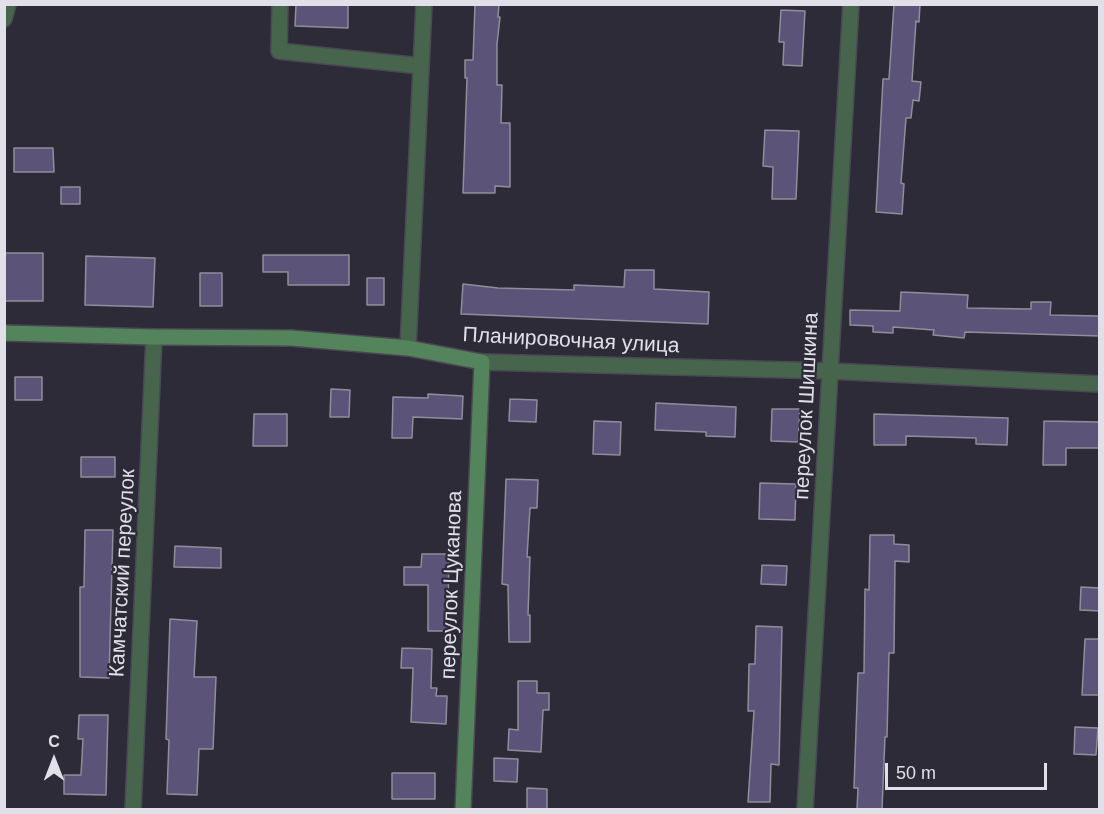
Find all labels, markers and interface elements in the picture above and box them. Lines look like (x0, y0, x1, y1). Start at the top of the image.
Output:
street label: переулок Шишкина (790, 312, 824, 500)
street label: Планировочная улица (462, 323, 680, 359)
street label: Камчатский переулок (105, 468, 141, 678)
street label: переулок Цуканова (436, 490, 468, 680)
north arrow (24, 730, 84, 790)
text: С (48, 733, 60, 750)
scale bar (888, 751, 1050, 789)
text: 50 m (896, 763, 936, 783)

